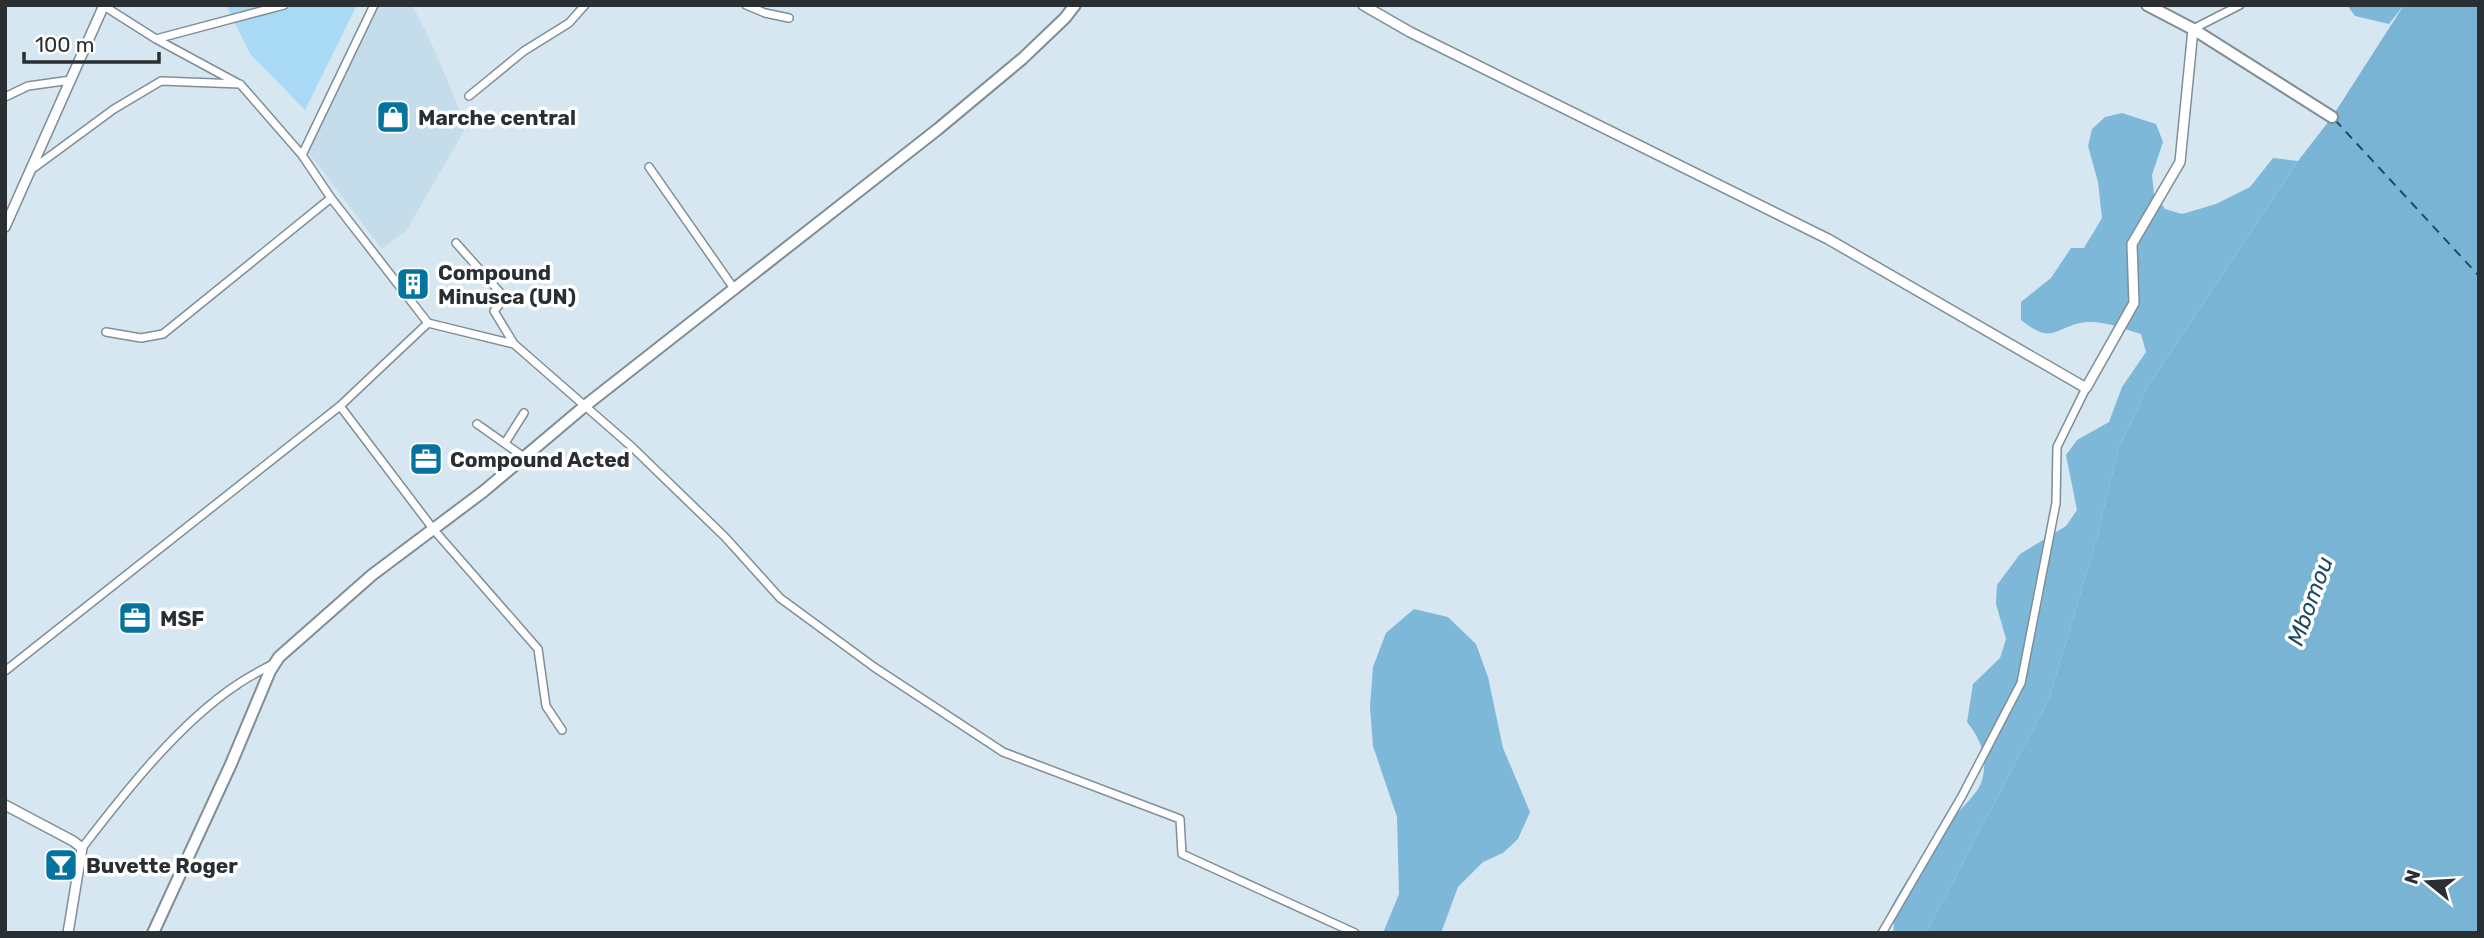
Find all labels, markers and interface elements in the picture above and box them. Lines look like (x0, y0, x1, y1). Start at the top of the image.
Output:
scale bar (24, 21, 159, 65)
text: 100 m (35, 32, 94, 57)
shop icon: Marche central (374, 98, 412, 136)
place label: Marche central (418, 105, 576, 130)
place label: Compound Minusca (UN) (438, 260, 576, 309)
building icon: Compound Minusca (UN) (394, 265, 432, 303)
office icon: Compound Acted (407, 440, 445, 478)
place label: Compound Acted (450, 447, 630, 472)
water label: Mbomou (2281, 553, 2339, 649)
office icon: MSF (116, 599, 154, 637)
place label: MSF (160, 606, 204, 631)
bar icon: Buvette Roger (42, 846, 80, 884)
north arrow (2393, 847, 2463, 917)
place label: Buvette Roger (86, 853, 238, 878)
text: N (2399, 867, 2425, 887)

